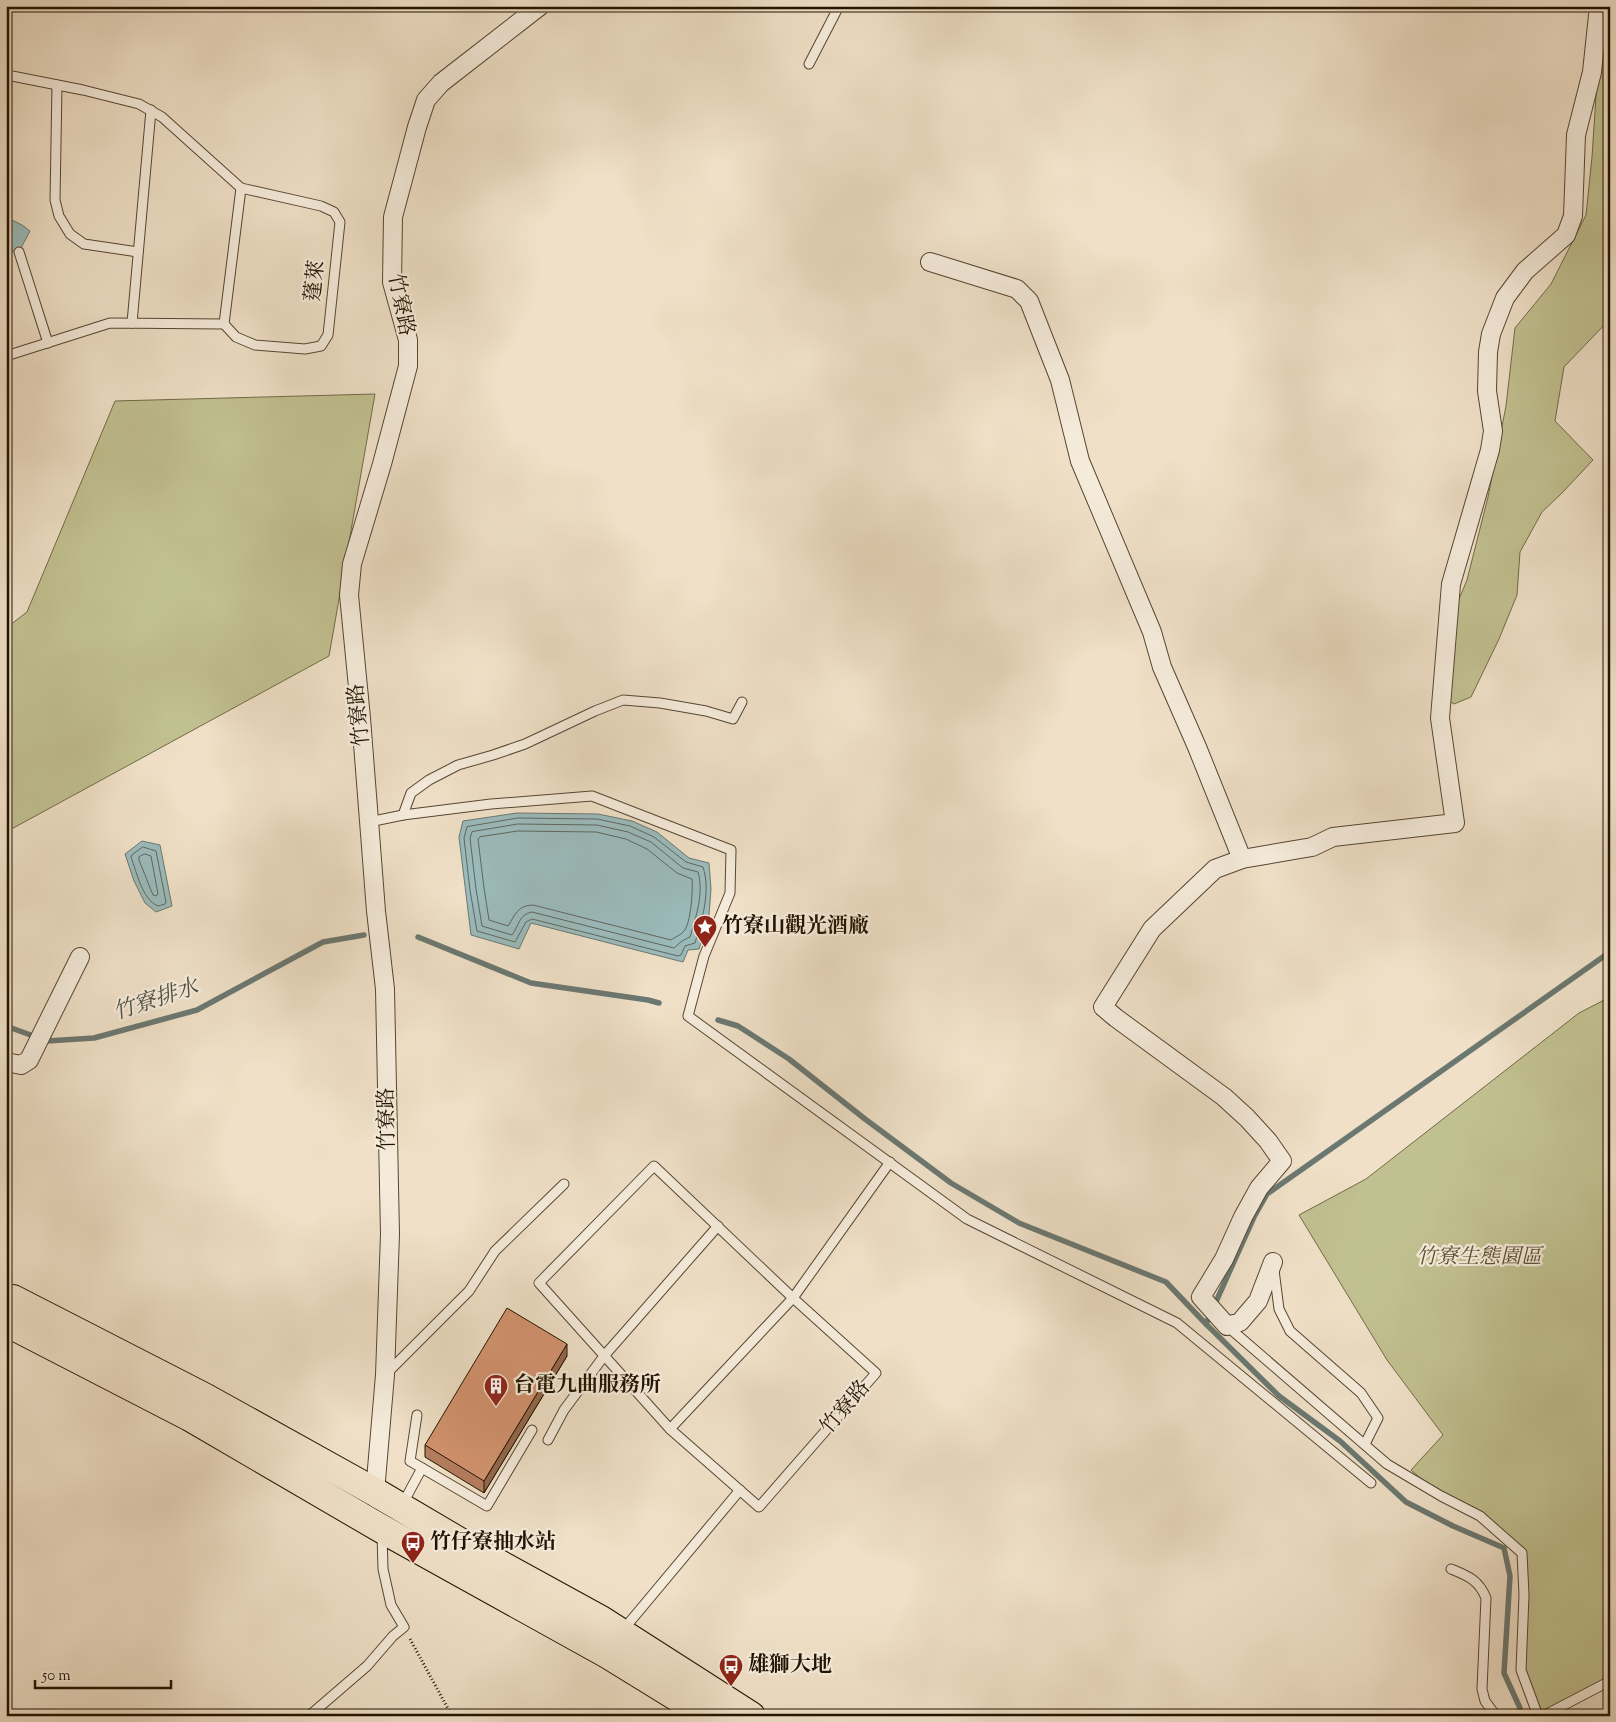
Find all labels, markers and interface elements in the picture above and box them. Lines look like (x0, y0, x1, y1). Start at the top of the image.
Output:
street label: 蓬萊 (299, 259, 333, 303)
street label: 竹寮路 (379, 271, 421, 339)
street label: 竹寮路 (342, 682, 378, 748)
place label: 竹寮山觀光酒廠 (722, 912, 869, 942)
place icon: 竹寮山觀光酒廠 (692, 914, 718, 948)
water label: 竹寮排水 (109, 972, 205, 1030)
street label: 竹寮路 (372, 1087, 404, 1151)
park label: 竹寮生態園區 (1416, 1243, 1545, 1273)
place label: 台電九曲服務所 (514, 1371, 661, 1401)
building icon: 台電九曲服務所 (483, 1373, 509, 1407)
street label: 竹寮路 (814, 1374, 878, 1442)
place label: 竹仔寮抽水站 (430, 1528, 556, 1558)
bus stop icon: 竹仔寮抽水站 (400, 1530, 426, 1564)
place label: 雄獅大地 (748, 1651, 832, 1681)
bus stop icon: 雄獅大地 (718, 1653, 744, 1687)
scale bar (35, 1657, 171, 1689)
text: 50 m (41, 1666, 71, 1687)

